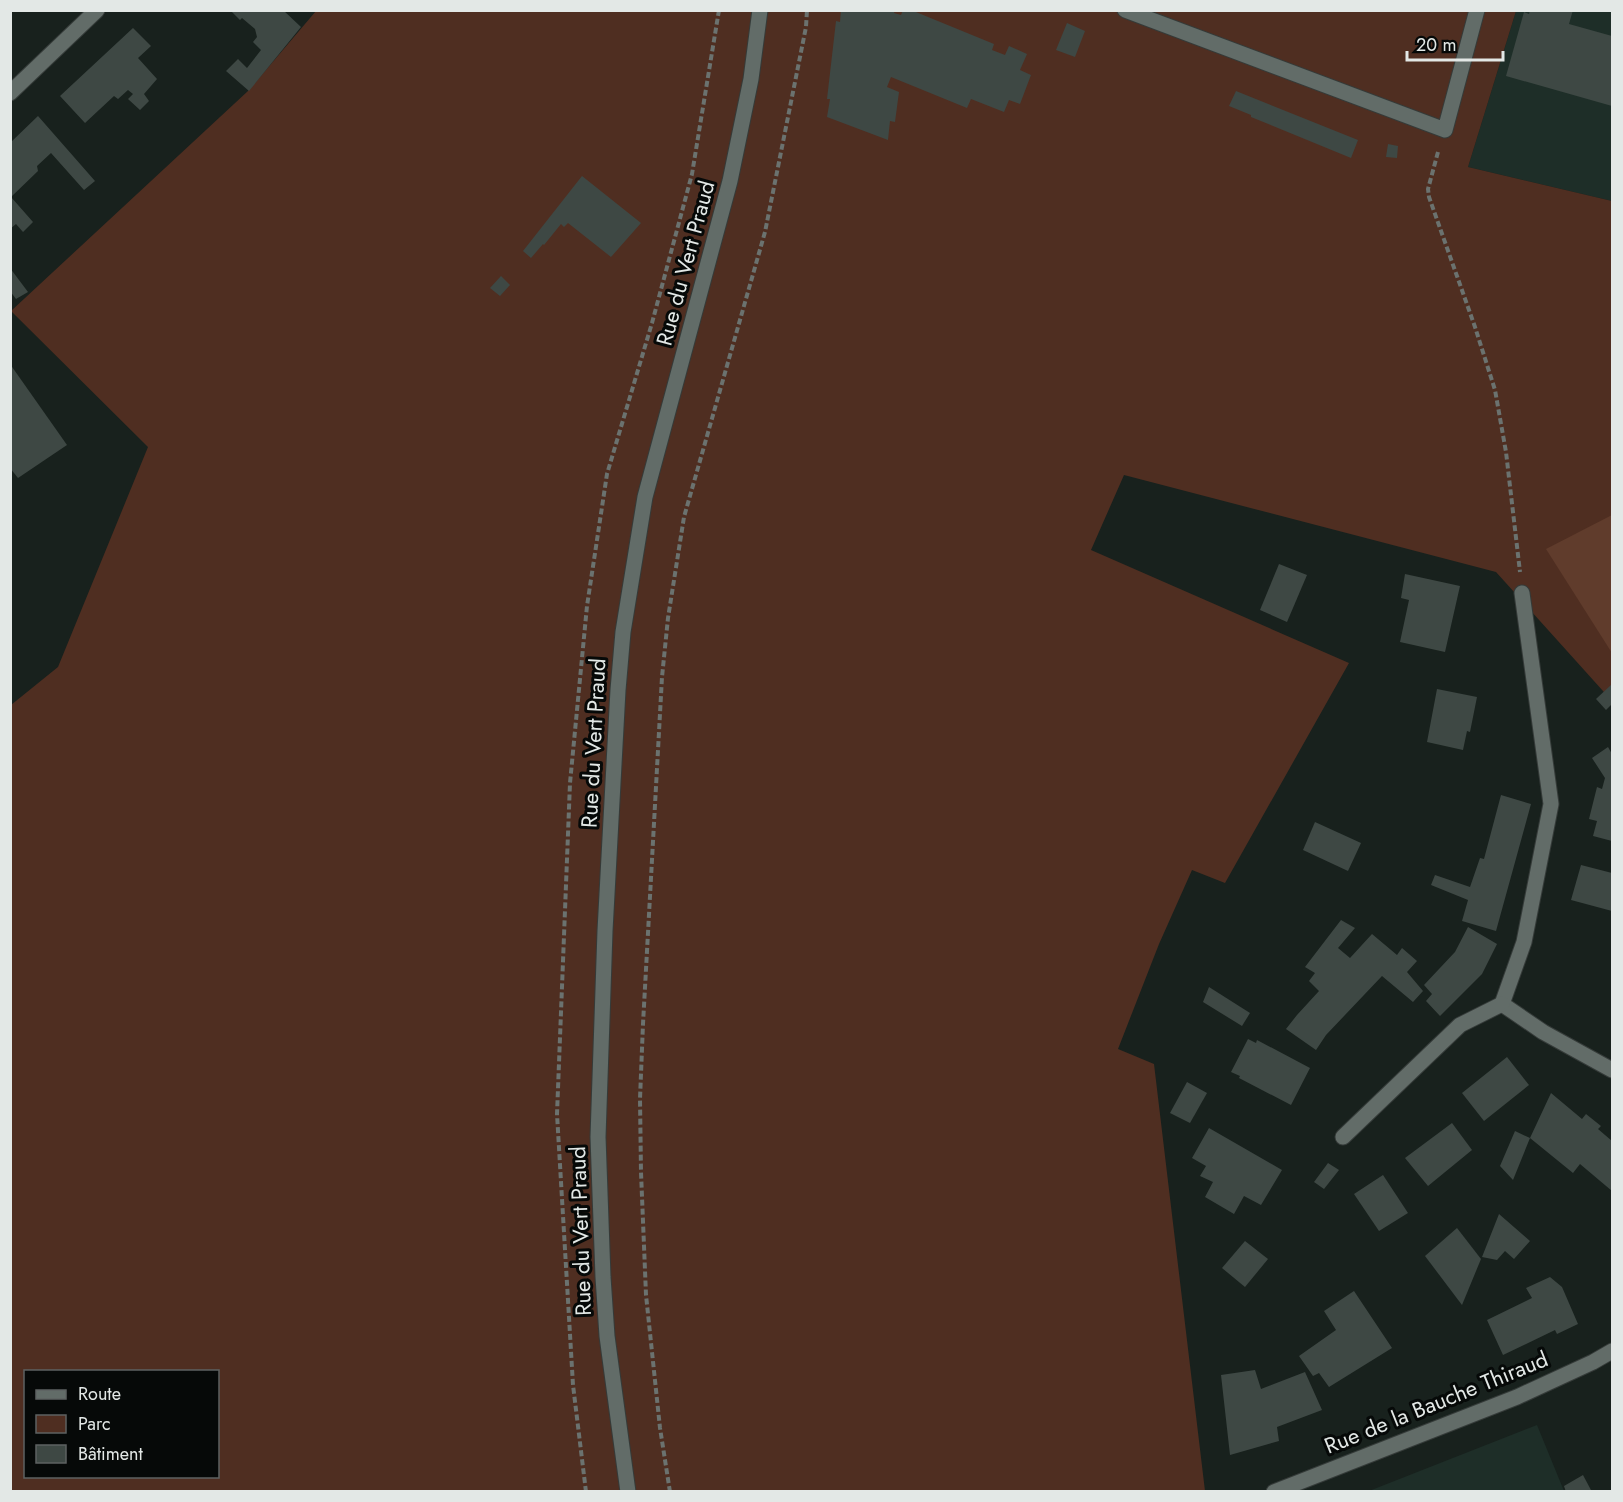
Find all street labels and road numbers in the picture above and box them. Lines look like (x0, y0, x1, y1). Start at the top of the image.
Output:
street label: Rue du Vert Praud (648, 177, 722, 349)
street label: Rue du Vert Praud (573, 657, 613, 829)
street label: Rue du Vert Praud (561, 1146, 599, 1316)
street label: Rue de la Bauche Thiraud (1319, 1342, 1553, 1462)

